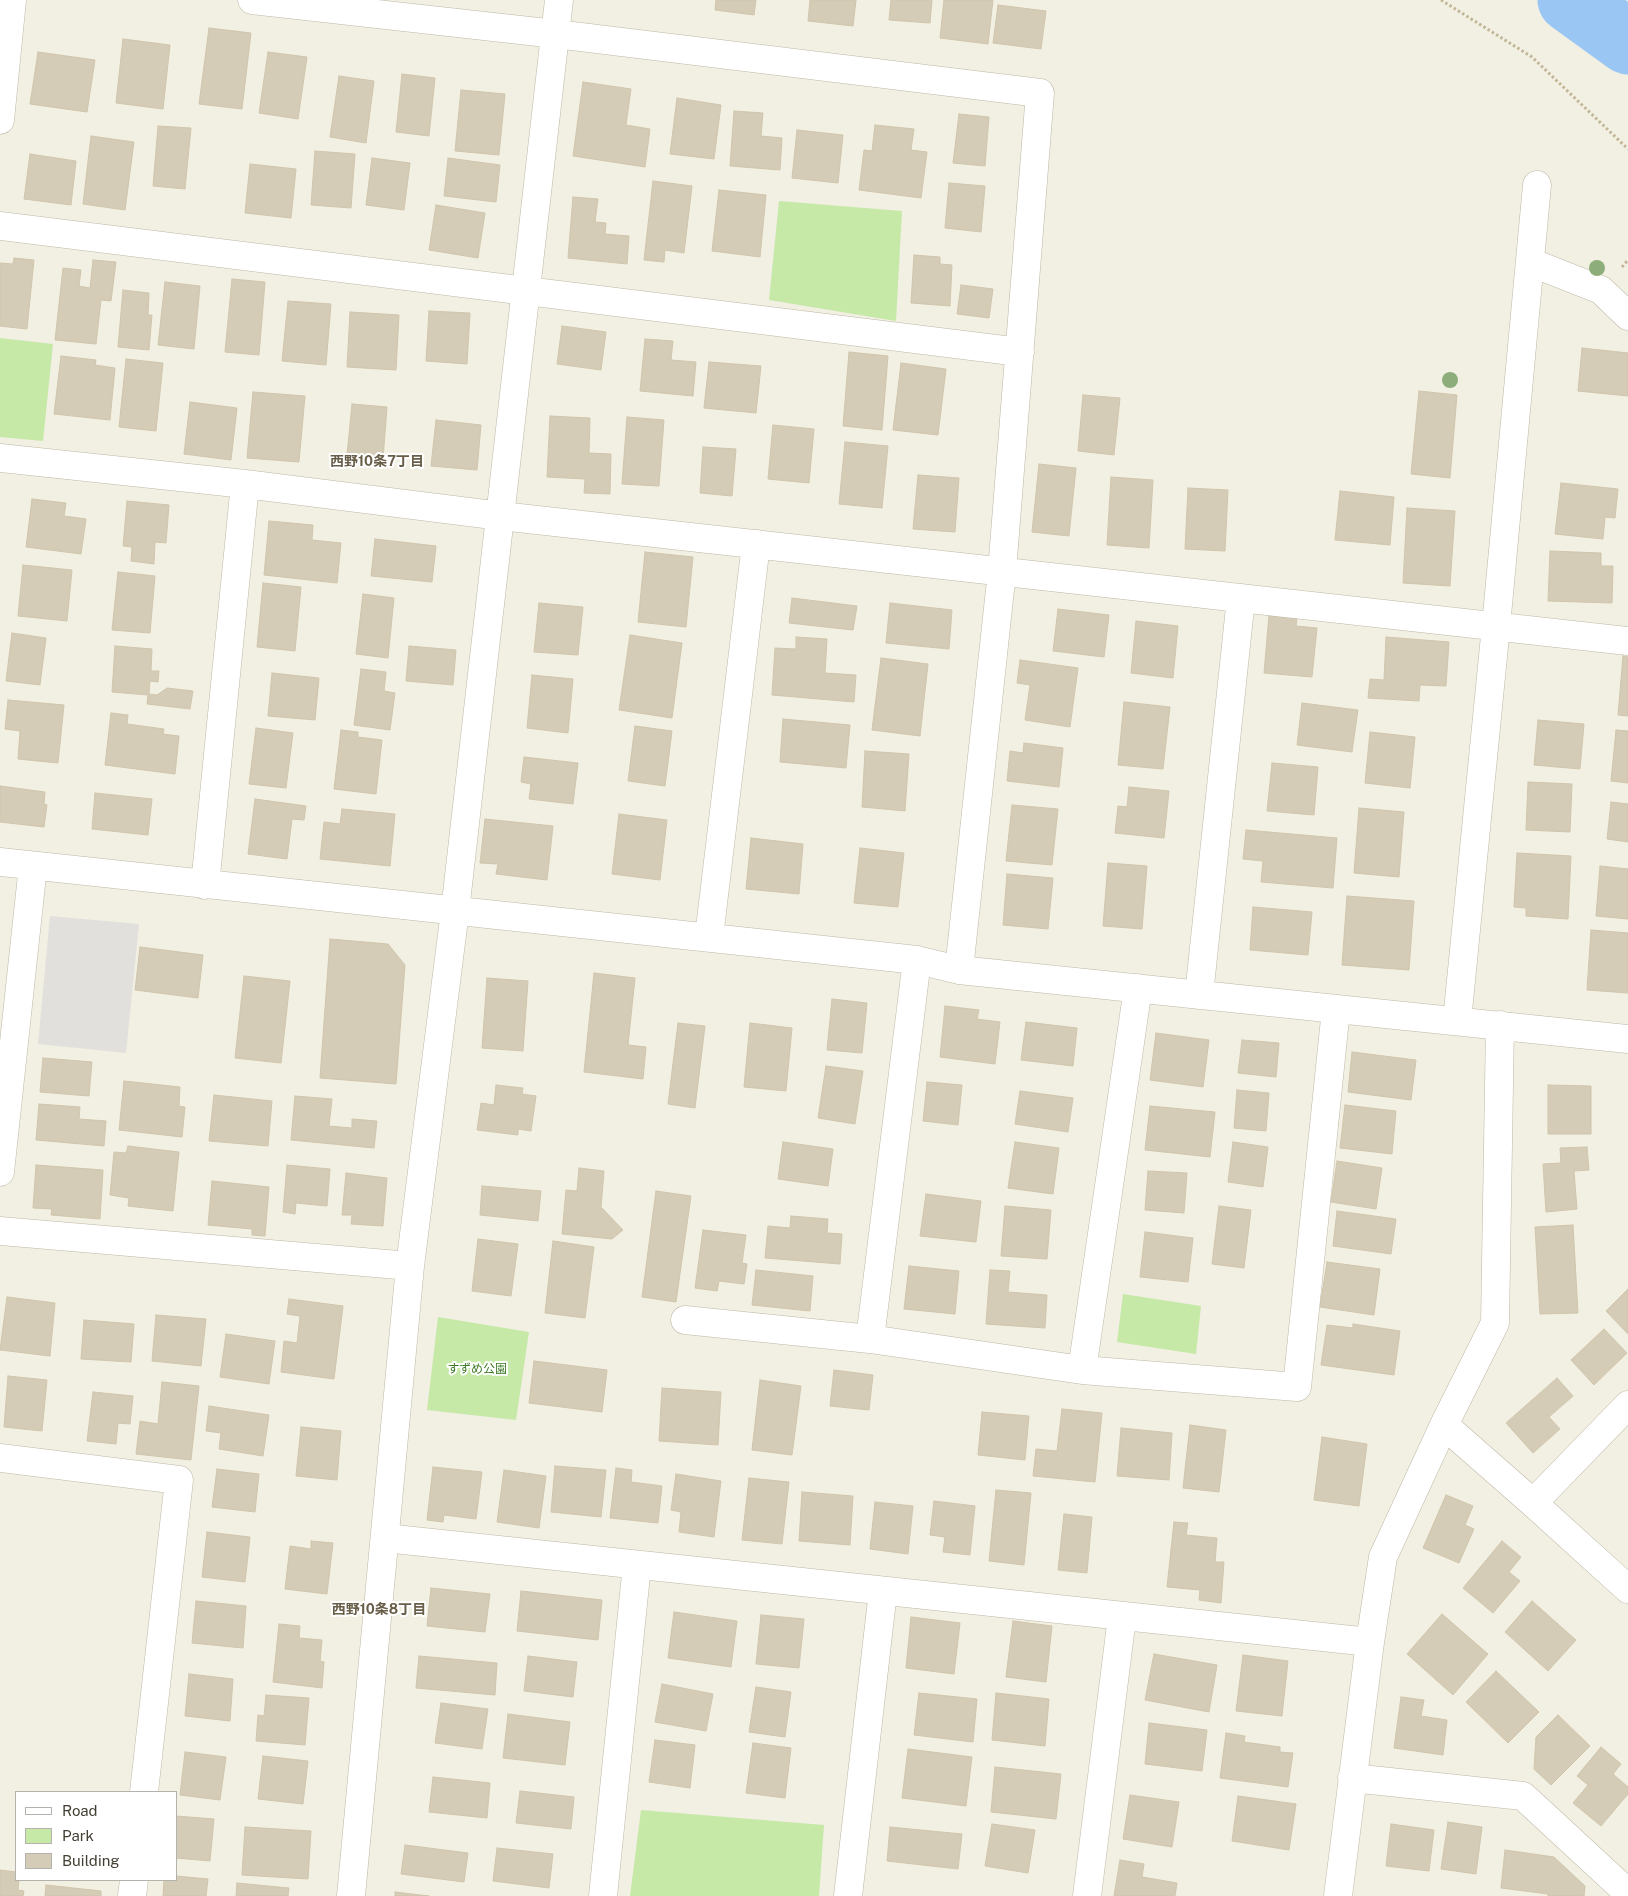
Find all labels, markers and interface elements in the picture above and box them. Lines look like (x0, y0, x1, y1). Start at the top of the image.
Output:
district label: 西野10条7丁目 (330, 454, 424, 470)
park label: すずめ公園 (447, 1362, 507, 1376)
district label: 西野10条8丁目 (332, 1602, 426, 1618)
legend (15, 1791, 178, 1881)
text: Road (62, 1802, 98, 1819)
text: Park (62, 1827, 94, 1844)
text: Building (62, 1852, 120, 1869)

